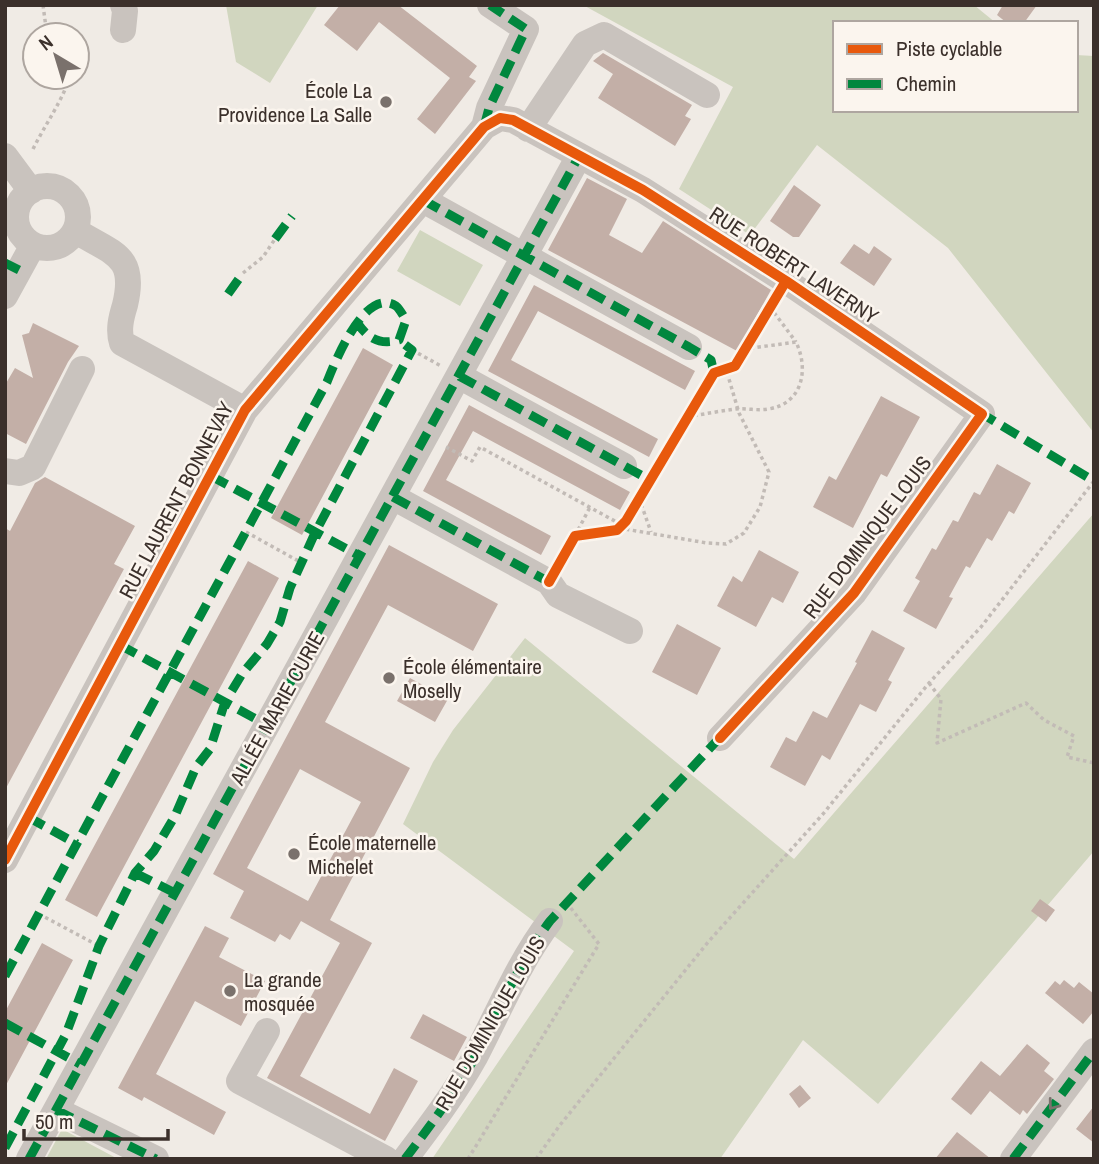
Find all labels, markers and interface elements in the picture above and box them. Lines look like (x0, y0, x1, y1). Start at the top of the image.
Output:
north arrow (21, 21, 91, 91)
legend (833, 21, 1078, 112)
text: N (33, 29, 58, 56)
text: Piste cyclable (896, 34, 1002, 63)
text: Chemin (896, 69, 956, 98)
place label: École La Providence La Salle (218, 76, 372, 129)
marker: École La Providence La Salle (378, 94, 394, 110)
street label: RUE ROBERT LAVERNY (704, 199, 885, 331)
street label: RUE LAURENT BONNEVAY (112, 396, 240, 604)
street label: RUE DOMINIQUE LOUIS (796, 450, 938, 624)
street label: ALLÉE MARIE CURIE (222, 626, 331, 791)
place label: École élémentaire Moselly (403, 652, 542, 705)
marker: École élémentaire Moselly (381, 670, 397, 686)
place label: École maternelle Michelet (308, 828, 436, 881)
marker: École maternelle Michelet (286, 846, 302, 862)
street label: RUE DOMINIQUE LOUIS (428, 930, 552, 1116)
place label: La grande mosquée (244, 965, 322, 1018)
marker: La grande mosquée (222, 983, 238, 999)
one-way arrow (1049, 1097, 1061, 1109)
scale bar (24, 1098, 168, 1142)
text: 50 m (35, 1107, 73, 1136)

